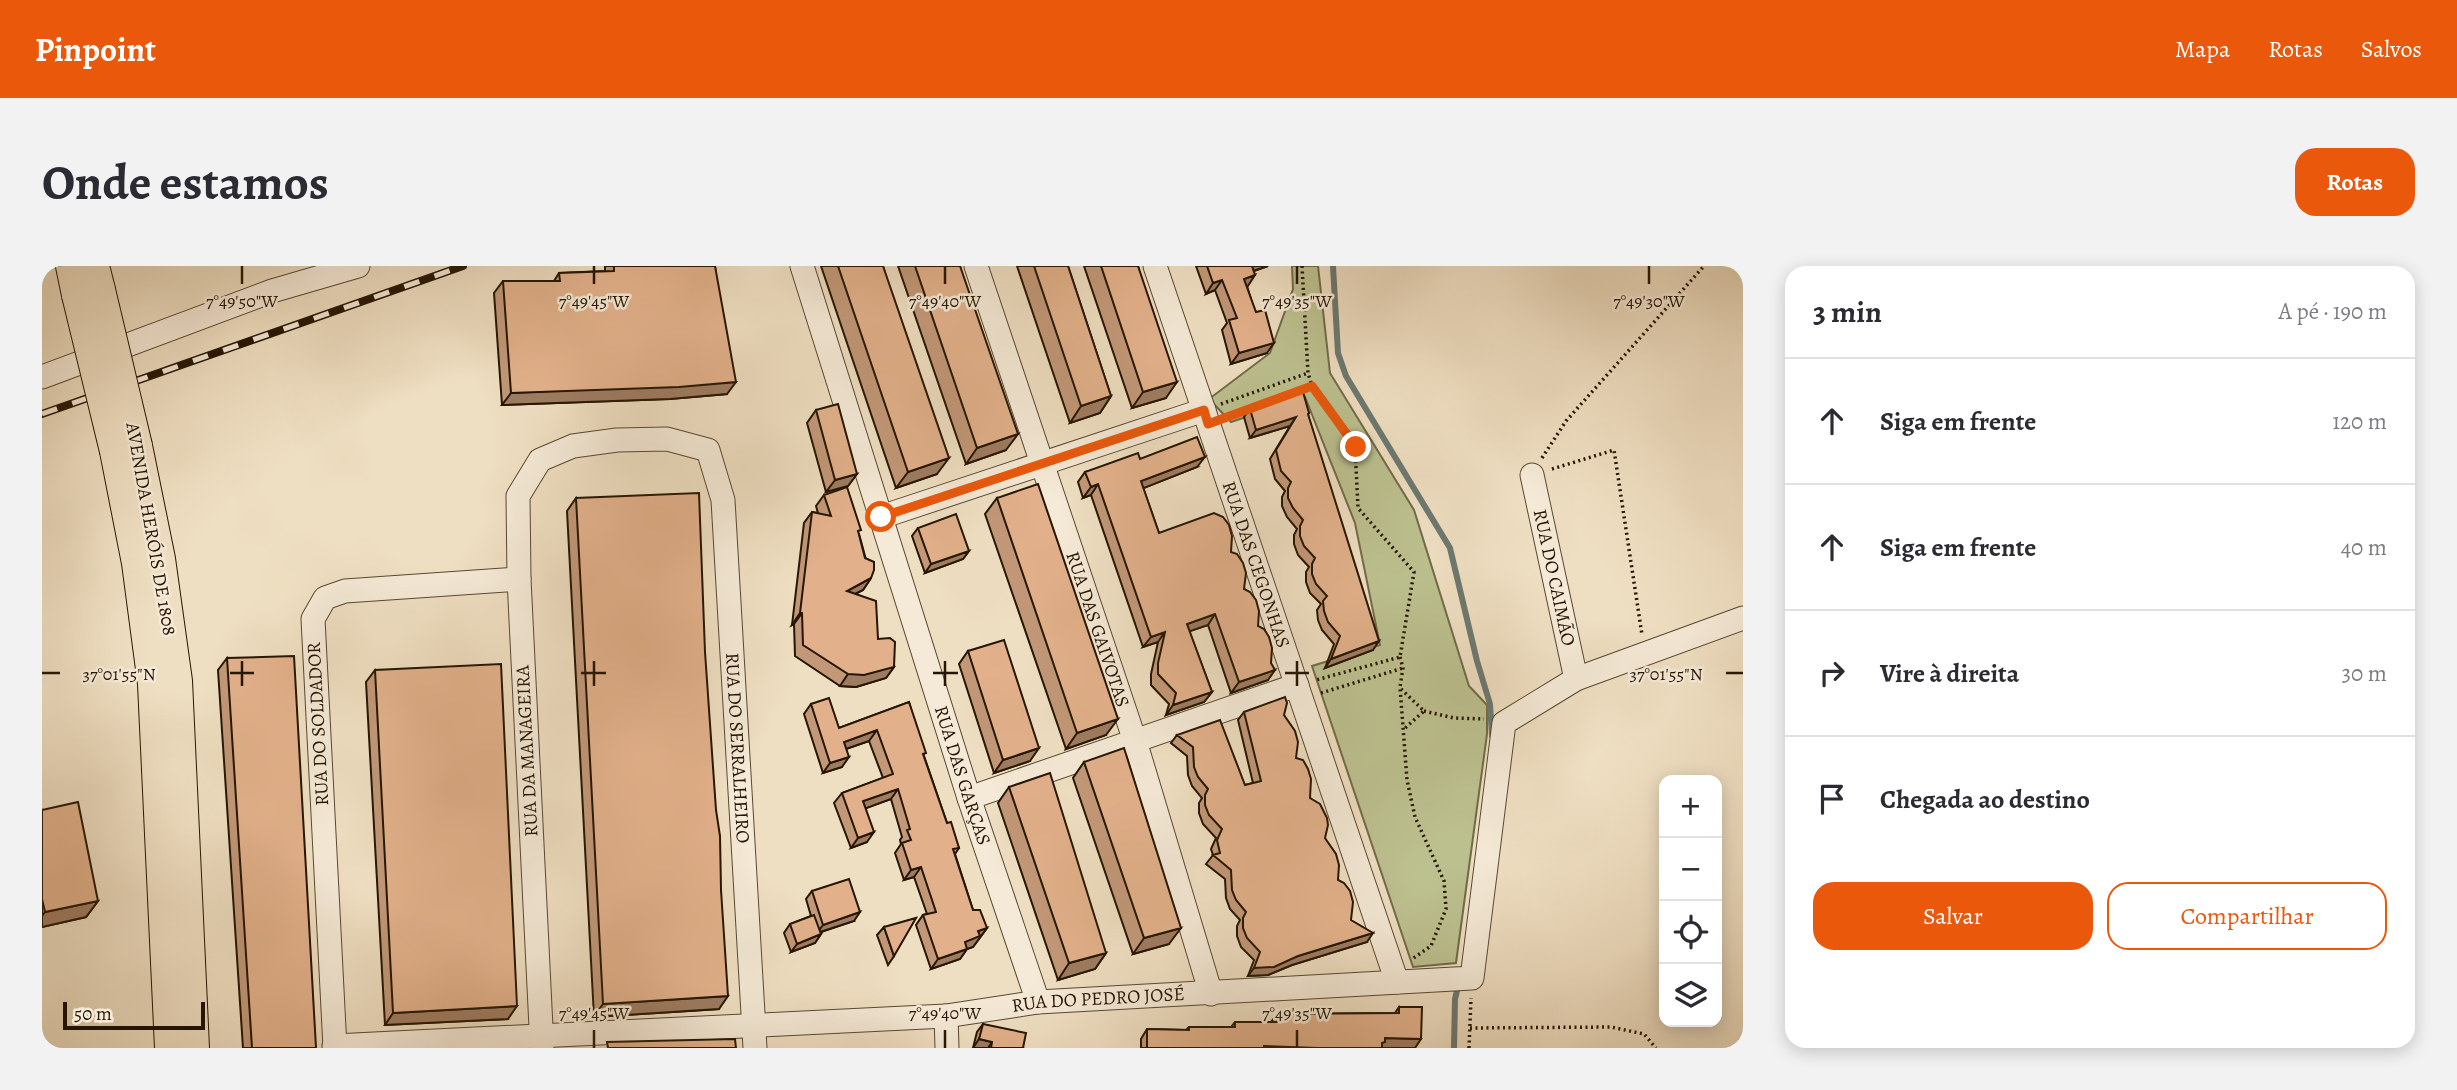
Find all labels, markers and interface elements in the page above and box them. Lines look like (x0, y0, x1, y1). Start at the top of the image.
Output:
text: Pinpoint (35, 27, 156, 72)
text: Mapa (2175, 33, 2230, 65)
text: Rotas (2268, 33, 2323, 65)
text: Salvos (2361, 33, 2422, 65)
button: Rotas (2295, 148, 2415, 216)
text: Onde estamos (42, 149, 329, 216)
text: 7°49'50"W (206, 289, 278, 313)
text: 7°49'45"W (559, 289, 629, 313)
text: 7°49'40"W (909, 289, 981, 313)
text: 7°49'35"W (1262, 289, 1332, 313)
text: 7°49'30"W (1613, 289, 1685, 313)
text: 3 min (1813, 292, 1882, 332)
text: A pé · 190 m (2279, 296, 2387, 327)
icon: ahead (1813, 402, 1851, 440)
text: Siga em frente (1880, 404, 2036, 439)
text: 120 m (2332, 406, 2387, 437)
street label: AVENIDA HERÓIS DE 1808 (119, 419, 183, 638)
route end (1340, 431, 1371, 462)
street label: RUA DAS CEGONHAS (1216, 478, 1296, 651)
route start (865, 501, 896, 532)
street label: RUA DO CAIMÃO (1527, 507, 1582, 648)
icon: ahead (1813, 528, 1851, 566)
text: Siga em frente (1880, 530, 2036, 565)
text: 40 m (2341, 532, 2387, 563)
street label: RUA DAS GAIVOTAS (1059, 548, 1136, 710)
street label: RUA DO SOLDADOR (301, 641, 335, 807)
street label: RUA DO SERRALHEIRO (719, 652, 756, 844)
icon: right (1813, 654, 1851, 692)
text: Vire à direita (1880, 656, 2019, 691)
text: 30 m (2341, 658, 2387, 689)
text: 37°01'55"N (82, 662, 156, 686)
text: 37°01'55"N (1629, 662, 1703, 686)
street label: RUA DA MANAGEIRA (509, 664, 544, 838)
street label: RUA DAS GARÇAS (928, 702, 997, 849)
map controls (1659, 775, 1722, 1027)
button: + (1659, 775, 1722, 838)
icon: arrive (1813, 780, 1851, 818)
text: Chegada ao destino (1880, 782, 2090, 817)
button: − (1659, 838, 1722, 901)
button: Salvar (1813, 882, 2093, 950)
button: Compartilhar (2107, 882, 2387, 950)
button: locate (1659, 901, 1722, 964)
button: layers (1659, 964, 1722, 1027)
street label: RUA DO PEDRO JOSÉ (1010, 981, 1185, 1019)
scale bar (63, 999, 205, 1031)
text: 50 m (74, 1001, 112, 1027)
text: 7°49'45"W (559, 1001, 629, 1025)
text: 7°49'40"W (909, 1001, 981, 1025)
text: 7°49'35"W (1262, 1001, 1332, 1025)

